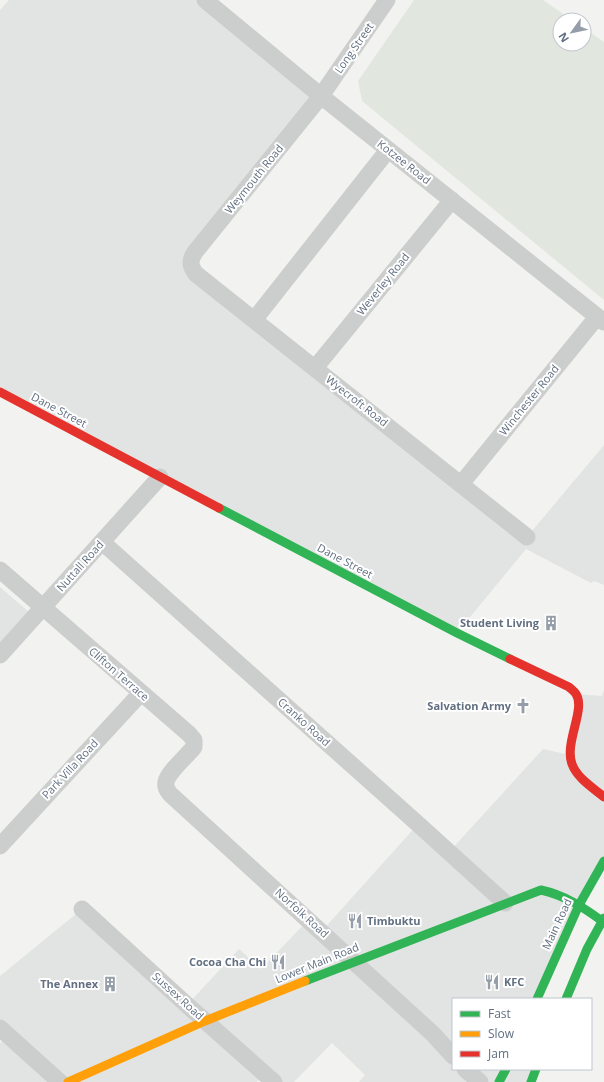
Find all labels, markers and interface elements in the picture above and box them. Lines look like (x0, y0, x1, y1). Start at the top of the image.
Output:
north arrow (552, 12, 592, 52)
street label: Long Street (331, 19, 377, 76)
text: N (554, 30, 572, 46)
street label: Kotzee Road (375, 136, 434, 187)
street label: Weymouth Road (221, 141, 286, 217)
street label: Weverley Road (353, 249, 412, 318)
street label: Winchester Road (495, 361, 562, 438)
street label: Wyecroft Road (323, 372, 391, 430)
street label: Dane Street (29, 389, 90, 430)
street label: Nuttall Road (53, 537, 106, 594)
street label: Dane Street (315, 540, 376, 581)
building icon: Student Living (542, 614, 560, 632)
place label: Student Living (460, 615, 540, 630)
street label: Clifton Terrace (86, 643, 153, 704)
street label: Cranko Road (275, 694, 334, 749)
church icon: Salvation Army (514, 697, 532, 715)
place label: Salvation Army (427, 698, 512, 713)
street label: Park Villa Road (38, 736, 101, 802)
street label: Norfolk Road (272, 885, 332, 941)
street label: Main Road (538, 896, 575, 952)
restaurant icon: Timbuktu (346, 912, 364, 930)
place label: Timbuktu (367, 913, 421, 928)
street label: Lower Main Road (273, 939, 361, 986)
restaurant icon: Cocoa Cha Chi (269, 953, 287, 971)
place label: Cocoa Cha Chi (189, 954, 266, 969)
street label: Sussex Road (149, 969, 207, 1023)
restaurant icon: KFC (483, 973, 501, 991)
place label: KFC (504, 974, 524, 989)
building icon: The Annex (101, 975, 119, 993)
place label: The Annex (40, 976, 99, 991)
legend (452, 998, 592, 1070)
text: Fast (488, 1005, 511, 1022)
text: Slow (488, 1025, 515, 1042)
text: Jam (487, 1045, 509, 1062)

